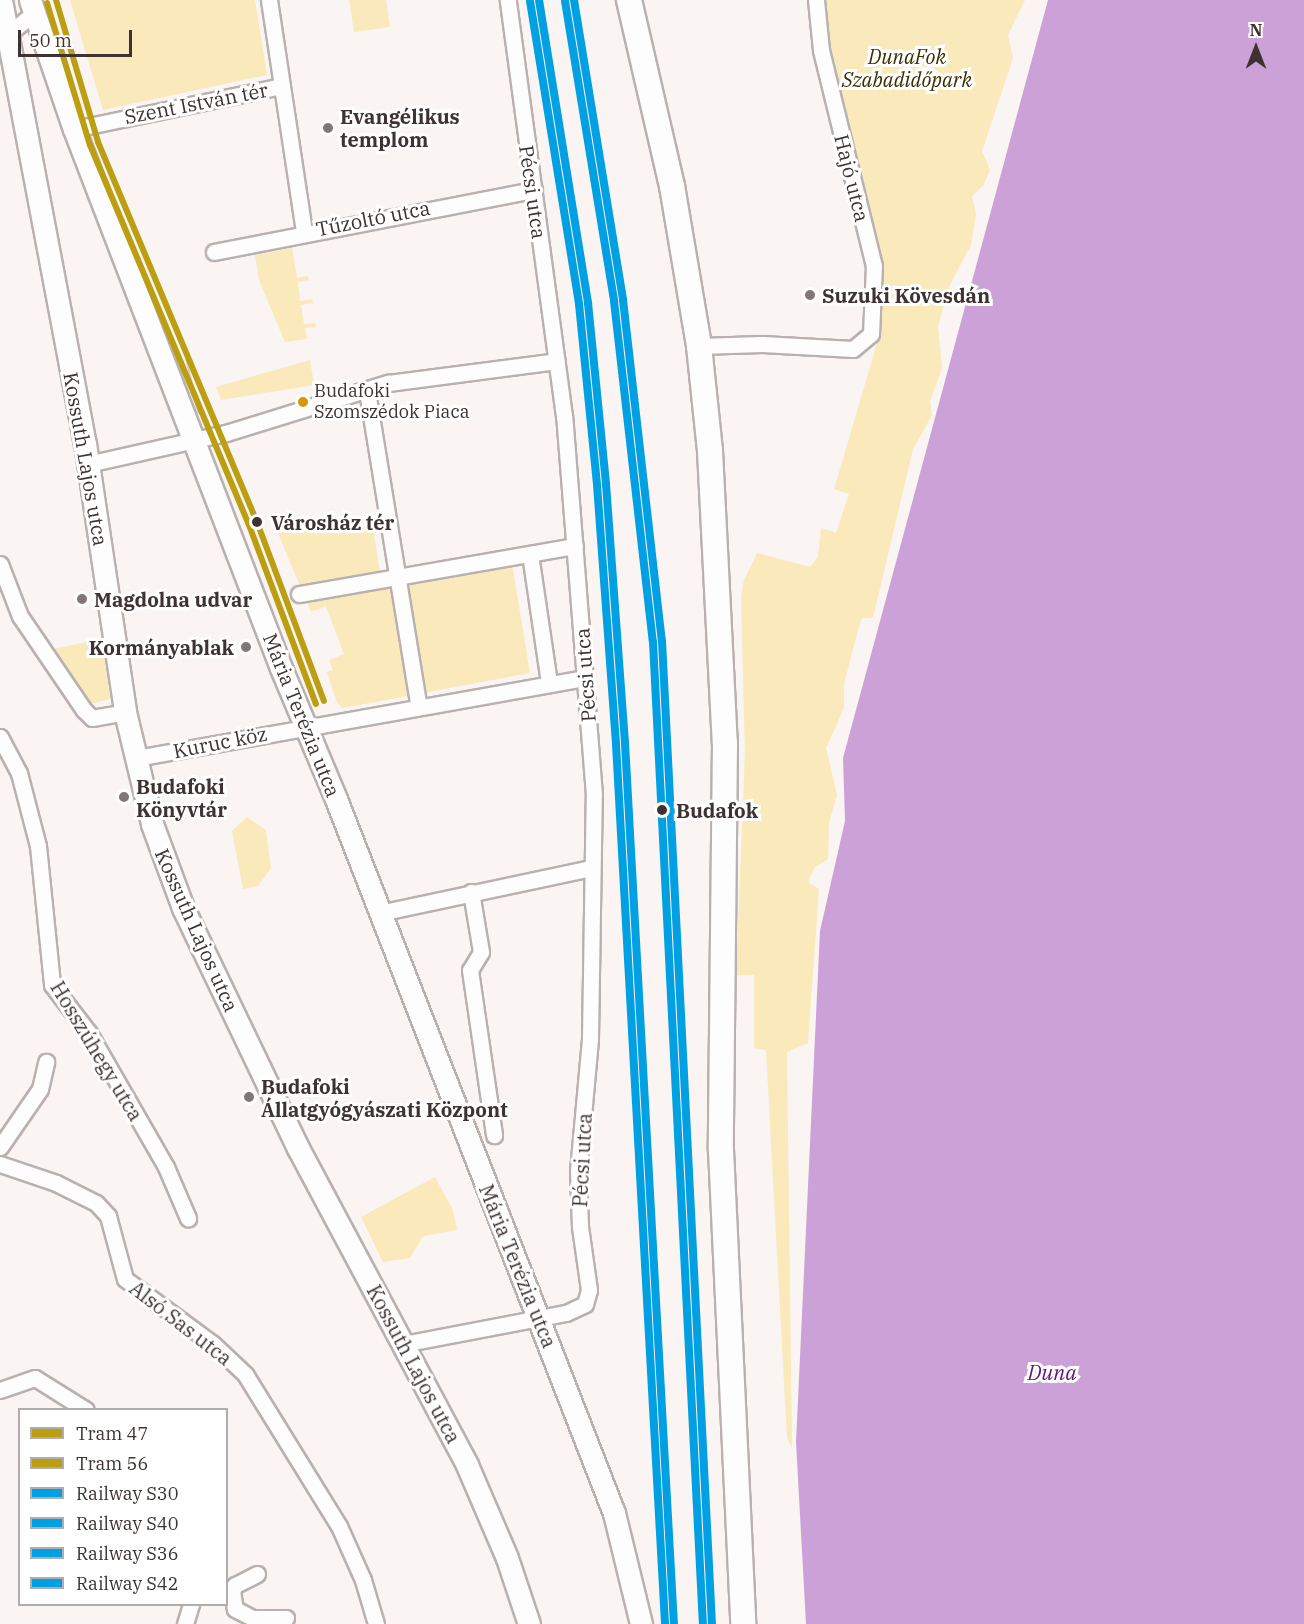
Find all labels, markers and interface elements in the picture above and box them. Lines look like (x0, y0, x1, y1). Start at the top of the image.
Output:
scale bar (21, 18, 135, 56)
north arrow (1226, 18, 1286, 78)
text: N (1250, 20, 1262, 40)
text: 50 m (29, 29, 72, 52)
park label: DunaFok Szabadidőpark (842, 45, 972, 92)
street label: Szent István tér (122, 77, 270, 129)
place label: Evangélikus templom (340, 104, 460, 151)
marker: Evangélikus templom (321, 121, 335, 135)
street label: Hajó utca (830, 132, 874, 224)
street label: Pécsi utca (515, 144, 551, 240)
street label: Tűzoltó utca (314, 195, 432, 241)
place label: Suzuki Kövesdán (822, 283, 990, 307)
marker: Suzuki Kövesdán (803, 288, 817, 302)
street label: Kossuth Lajos utca (59, 370, 113, 548)
place label: Budafoki Szomszédok Piaca (314, 381, 469, 424)
marker: Budafoki Szomszédok Piaca (297, 396, 309, 408)
place label: Városház tér (271, 510, 394, 534)
marker: Városház tér (248, 513, 266, 531)
place label: Magdolna udvar (94, 587, 252, 611)
marker: Magdolna udvar (75, 592, 89, 606)
street label: Pécsi utca (570, 627, 600, 723)
street label: Mária Terézia utca (258, 630, 346, 800)
place label: Kormányablak (89, 635, 234, 659)
marker: Kormányablak (239, 640, 253, 654)
street label: Kuruc köz (171, 721, 269, 763)
place label: Budafoki Könyvtár (136, 774, 227, 821)
marker: Budafoki Könyvtár (117, 790, 131, 804)
place label: Budafok (676, 798, 758, 822)
marker: Budafok (653, 801, 671, 819)
street label: Kossuth Lajos utca (150, 845, 244, 1015)
street label: Hosszúhegy utca (46, 977, 148, 1125)
place label: Budafoki Állatgyógyászati Központ (261, 1074, 508, 1121)
marker: Budafoki Állatgyógyászati Központ (242, 1090, 256, 1104)
street label: Pécsi utca (568, 1112, 596, 1208)
street label: Mária Terézia utca (474, 1181, 562, 1351)
street label: Alsó Sas utca (125, 1276, 237, 1370)
street label: Kossuth Lajos utca (362, 1281, 466, 1447)
water label: Duna (1027, 1359, 1077, 1385)
legend (18, 1408, 228, 1606)
text: Tram 47 (76, 1422, 148, 1445)
text: Tram 56 (76, 1452, 148, 1475)
text: Railway S30 (76, 1482, 178, 1505)
text: Railway S40 (76, 1512, 178, 1535)
text: Railway S36 (76, 1542, 178, 1565)
text: Railway S42 (76, 1572, 178, 1595)

